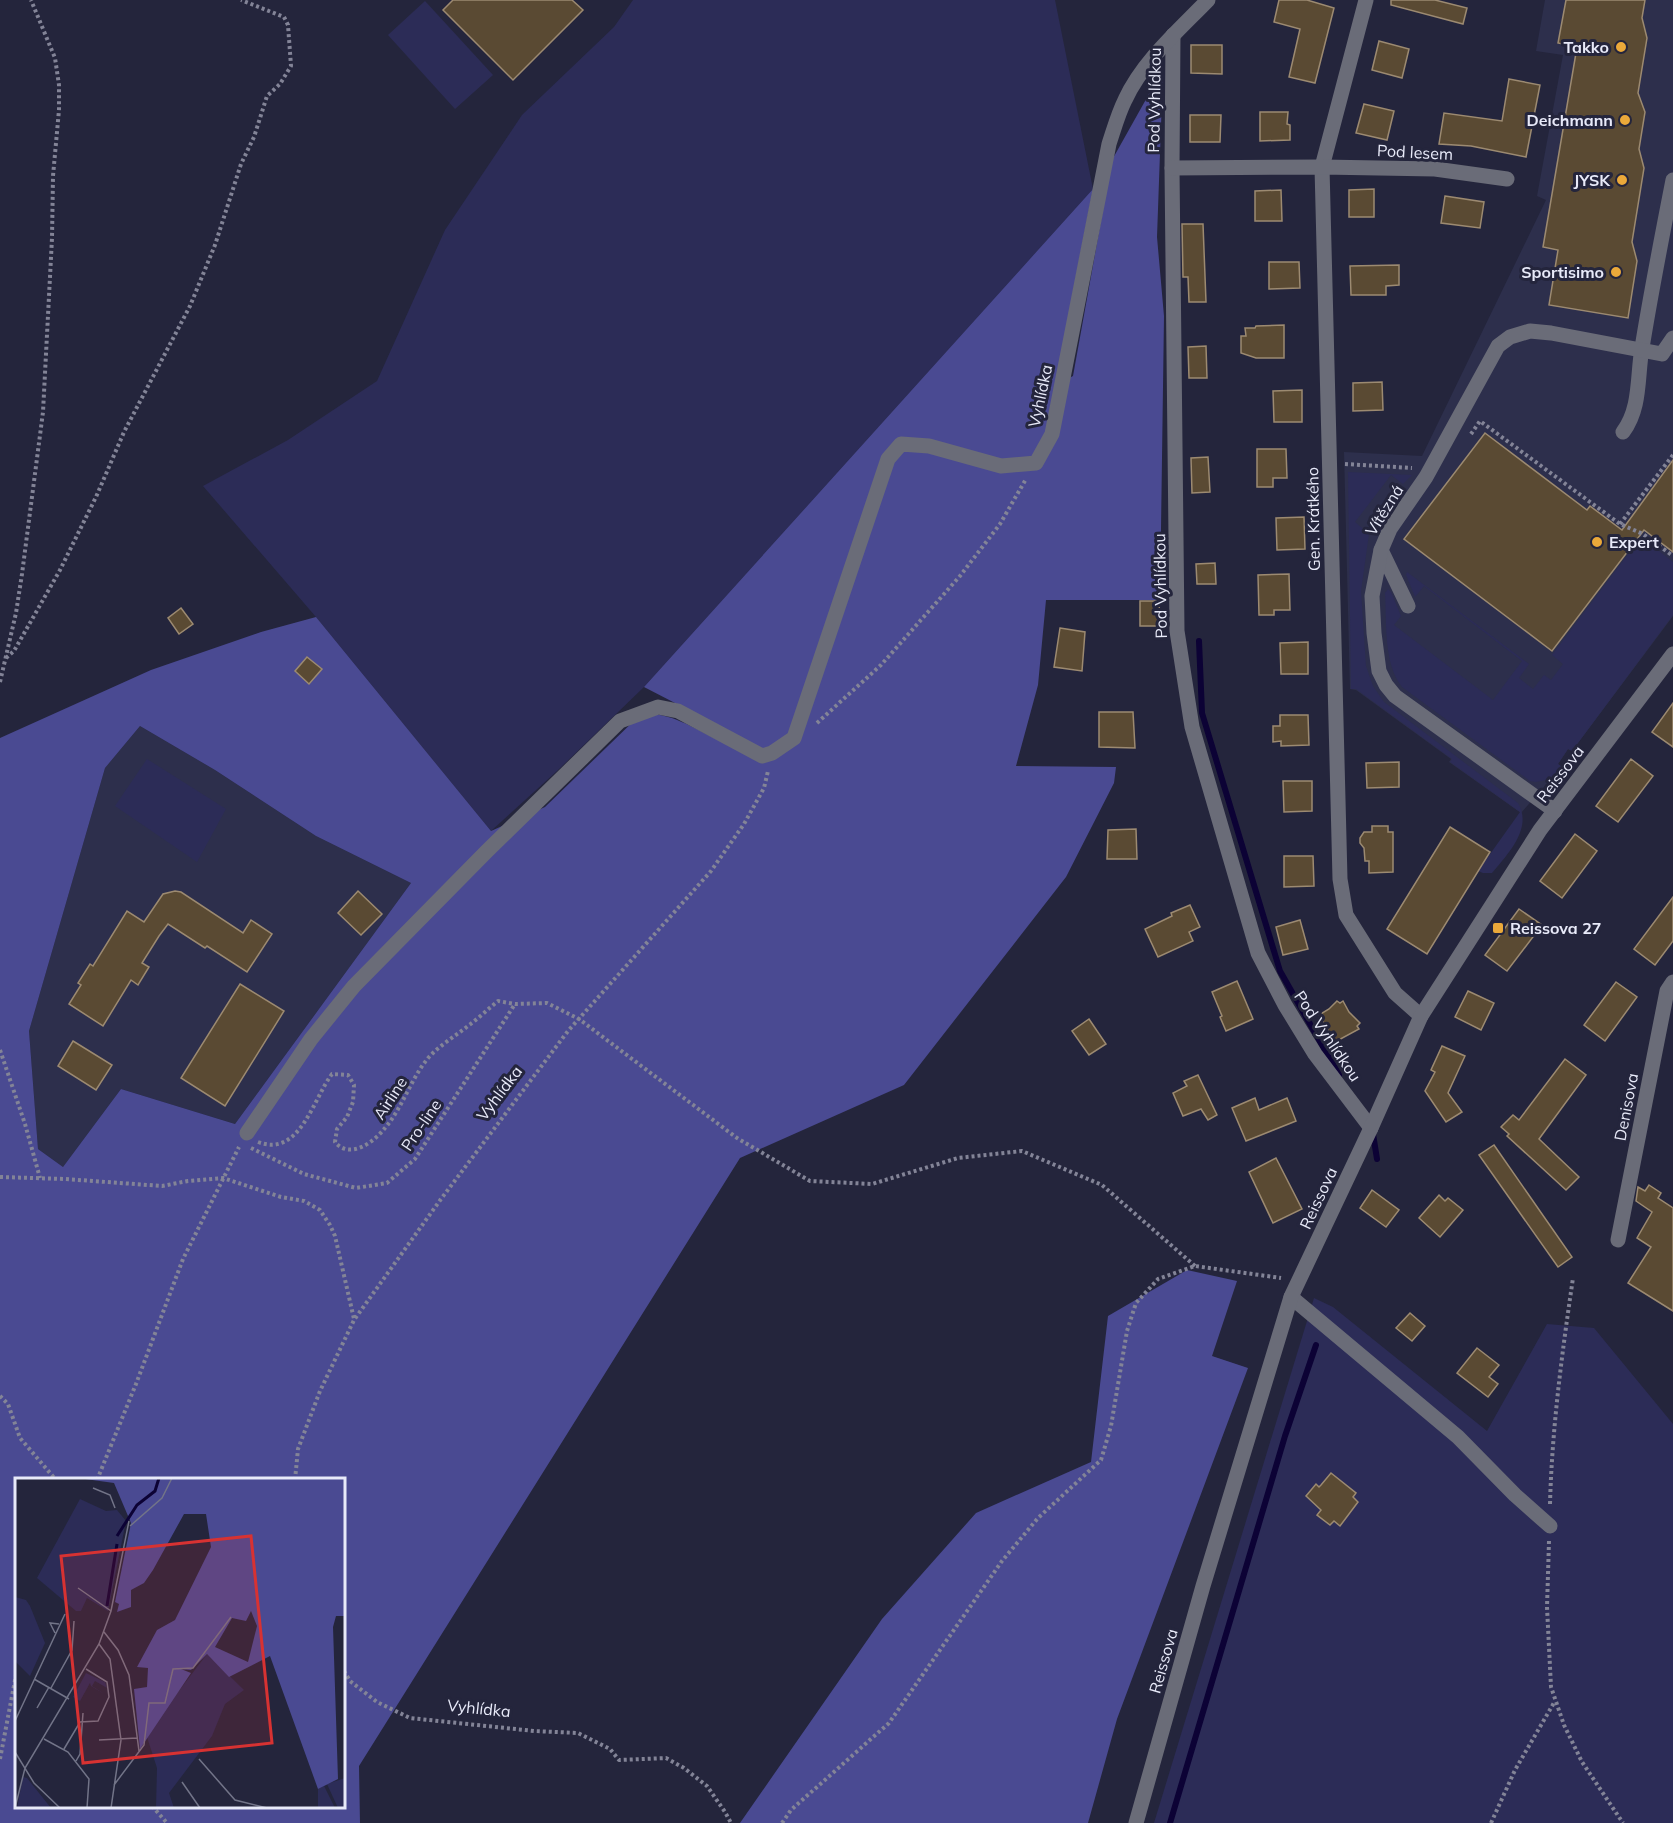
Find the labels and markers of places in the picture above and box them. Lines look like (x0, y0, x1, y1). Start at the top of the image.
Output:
place label: Takko (1563, 37, 1609, 57)
marker: Takko (1614, 40, 1628, 54)
place label: Deichmann (1527, 110, 1613, 130)
marker: Deichmann (1618, 113, 1632, 127)
place label: JYSK (1574, 170, 1611, 190)
marker: JYSK (1615, 173, 1629, 187)
place label: Sportisimo (1521, 262, 1604, 282)
marker: Sportisimo (1609, 265, 1623, 279)
place label: Expert (1609, 532, 1659, 552)
marker: Expert (1590, 535, 1604, 549)
place label: Reissova 27 (1510, 918, 1601, 938)
marker: Reissova 27 (1491, 921, 1505, 935)

